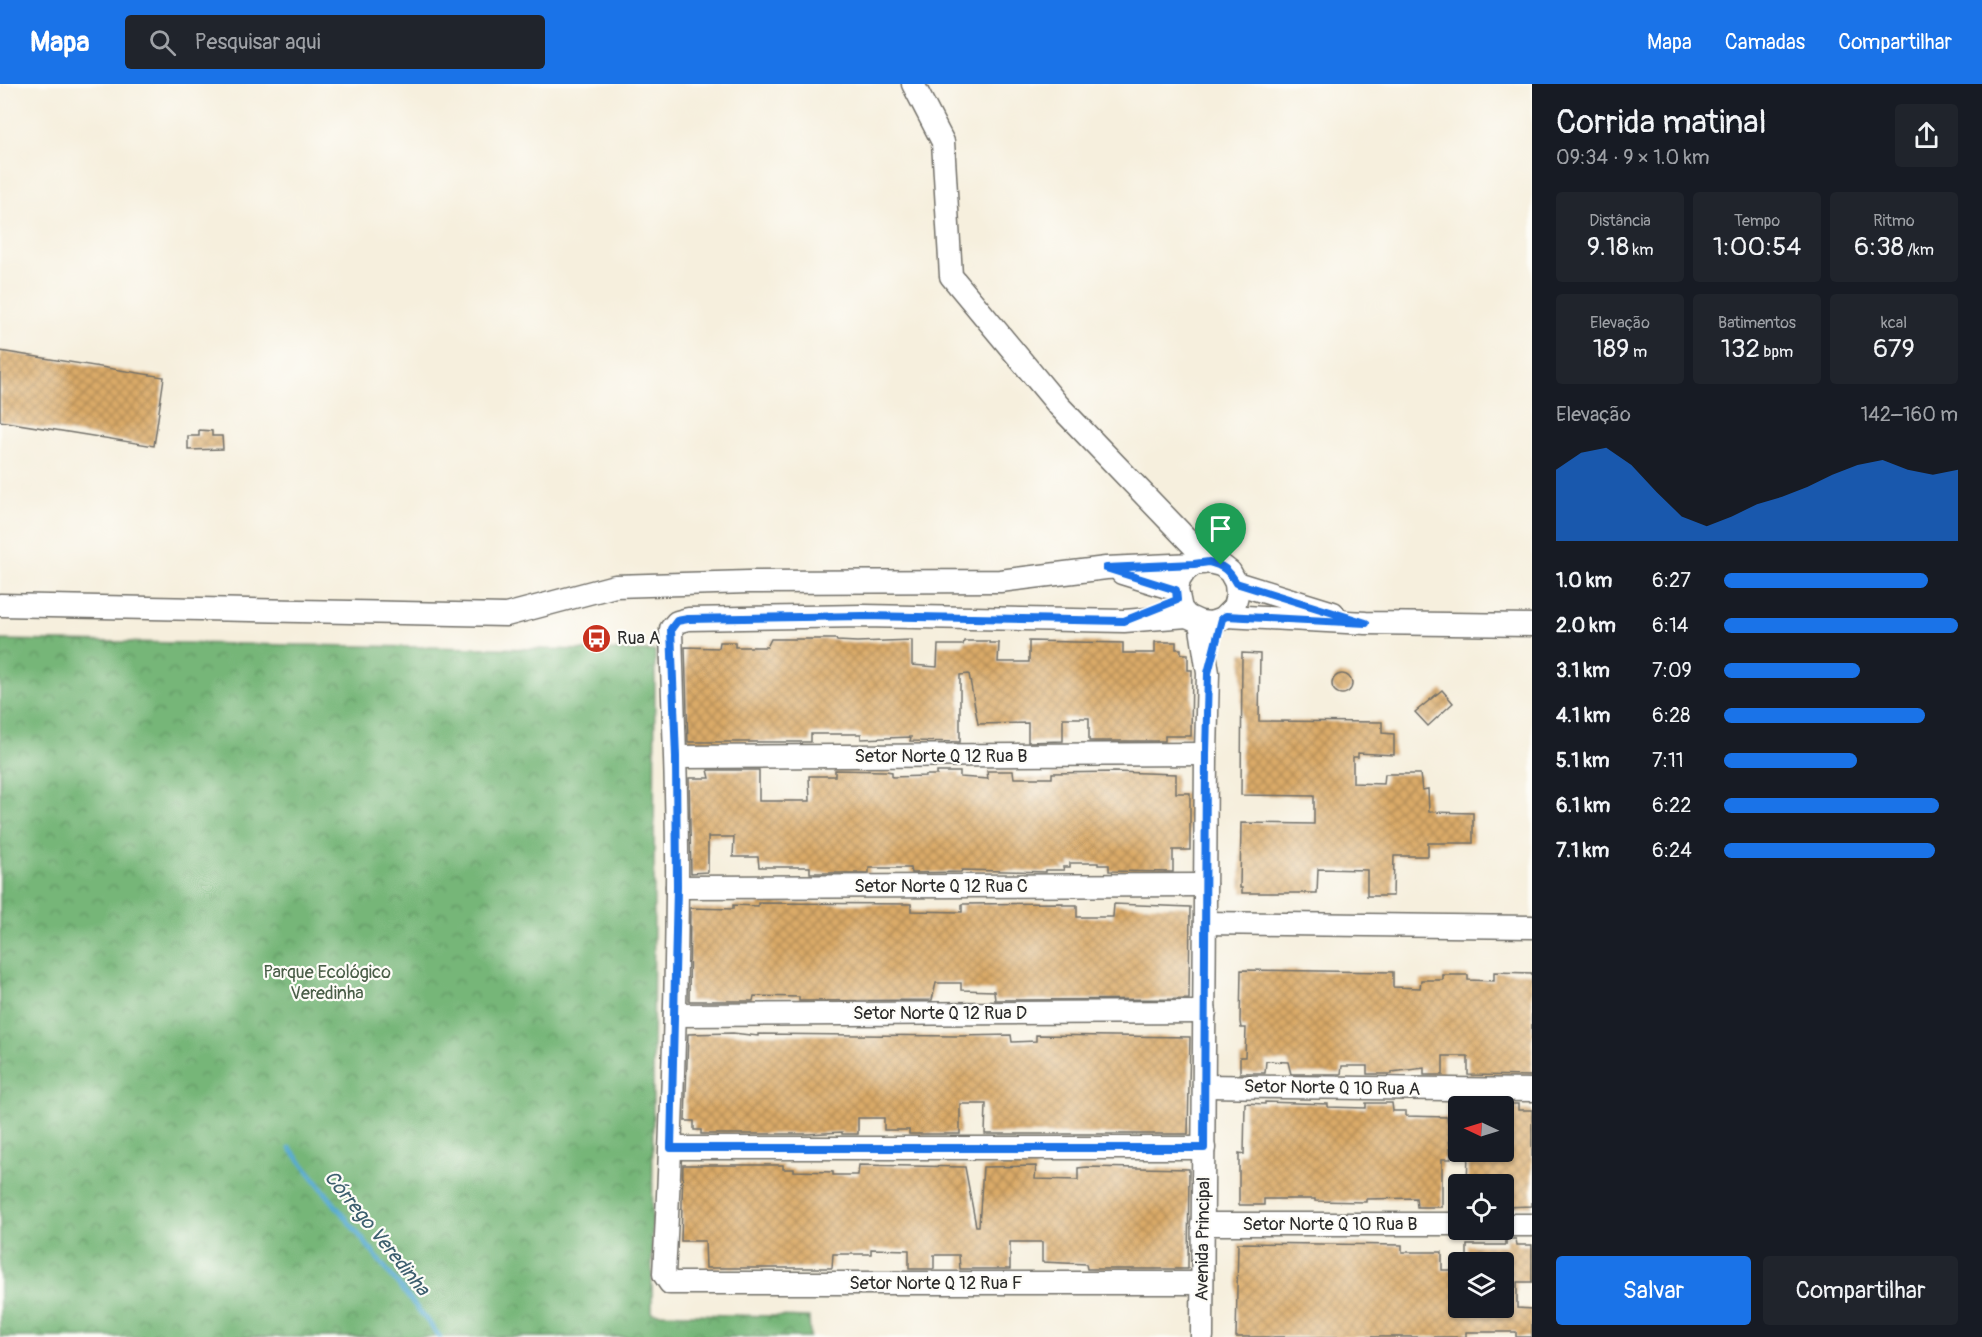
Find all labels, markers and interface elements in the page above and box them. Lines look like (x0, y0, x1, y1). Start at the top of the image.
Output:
search box (125, 15, 545, 69)
text: Mapa (30, 25, 89, 60)
icon: search (146, 26, 179, 59)
text: Pesquisar aqui (194, 28, 321, 56)
text: Mapa (1647, 29, 1692, 56)
text: Camadas (1725, 29, 1805, 56)
text: Compartilhar (1838, 29, 1952, 56)
text: Corrida matinal (1556, 102, 1767, 143)
button: share (1895, 104, 1958, 167)
text: 09:34 · 9 × 1.0 km (1556, 145, 1709, 170)
text: Distância (1589, 211, 1651, 231)
text: Tempo (1734, 211, 1780, 231)
text: Ritmo (1873, 211, 1915, 231)
text: 9.18 (1587, 231, 1629, 263)
text: 1:00:54 (1713, 231, 1801, 263)
text: 6:38 (1854, 231, 1904, 263)
text: km (1629, 240, 1653, 260)
text: /km (1904, 240, 1934, 260)
text: Elevação (1590, 313, 1650, 333)
text: Batimentos (1718, 313, 1796, 333)
text: kcal (1881, 313, 1907, 333)
text: 189 (1593, 333, 1629, 365)
text: 132 (1721, 333, 1760, 365)
text: 679 (1873, 333, 1915, 365)
text: m (1629, 342, 1647, 362)
text: bpm (1760, 342, 1793, 362)
text: Elevação (1556, 402, 1631, 427)
text: 142–160 m (1860, 402, 1958, 427)
pin (1195, 503, 1246, 565)
icon: arrive (1204, 512, 1237, 545)
text: 1.0 km (1556, 568, 1612, 593)
text: 6:27 (1652, 568, 1691, 593)
text: 2.0 km (1556, 613, 1616, 638)
text: 6:14 (1652, 613, 1688, 638)
bus stop icon: Rua A (580, 622, 612, 654)
place label: Rua A (617, 627, 661, 650)
text: 3.1 km (1556, 658, 1610, 683)
text: 7:09 (1652, 658, 1692, 683)
text: 4.1 km (1556, 703, 1610, 728)
text: 6:28 (1652, 703, 1690, 728)
street label: Setor Norte Q 12 Rua B (855, 745, 1027, 768)
text: 5.1 km (1556, 748, 1609, 773)
text: 7:11 (1652, 748, 1684, 773)
text: 6.1 km (1556, 793, 1610, 818)
text: 6:22 (1652, 793, 1691, 818)
text: 7.1 km (1556, 838, 1609, 863)
text: 6:24 (1652, 838, 1692, 863)
street label: Setor Norte Q 12 Rua C (854, 875, 1028, 898)
park label: Parque Ecológico Veredinha (263, 961, 391, 1005)
street label: Setor Norte Q 12 Rua D (853, 1002, 1027, 1025)
street label: Setor Norte Q 10 Rua A (1244, 1075, 1421, 1101)
north arrow (1448, 1096, 1514, 1162)
map controls (1448, 1096, 1514, 1318)
water label: Córrego Veredinha (319, 1165, 436, 1302)
button: locate (1448, 1174, 1514, 1240)
street label: Avenida Principal (1190, 1177, 1216, 1301)
street label: Setor Norte Q 10 Rua B (1243, 1213, 1418, 1236)
button: layers (1448, 1252, 1514, 1318)
button: Salvar (1556, 1256, 1751, 1325)
button: Compartilhar (1763, 1256, 1958, 1325)
street label: Setor Norte Q 12 Rua F (849, 1272, 1023, 1295)

